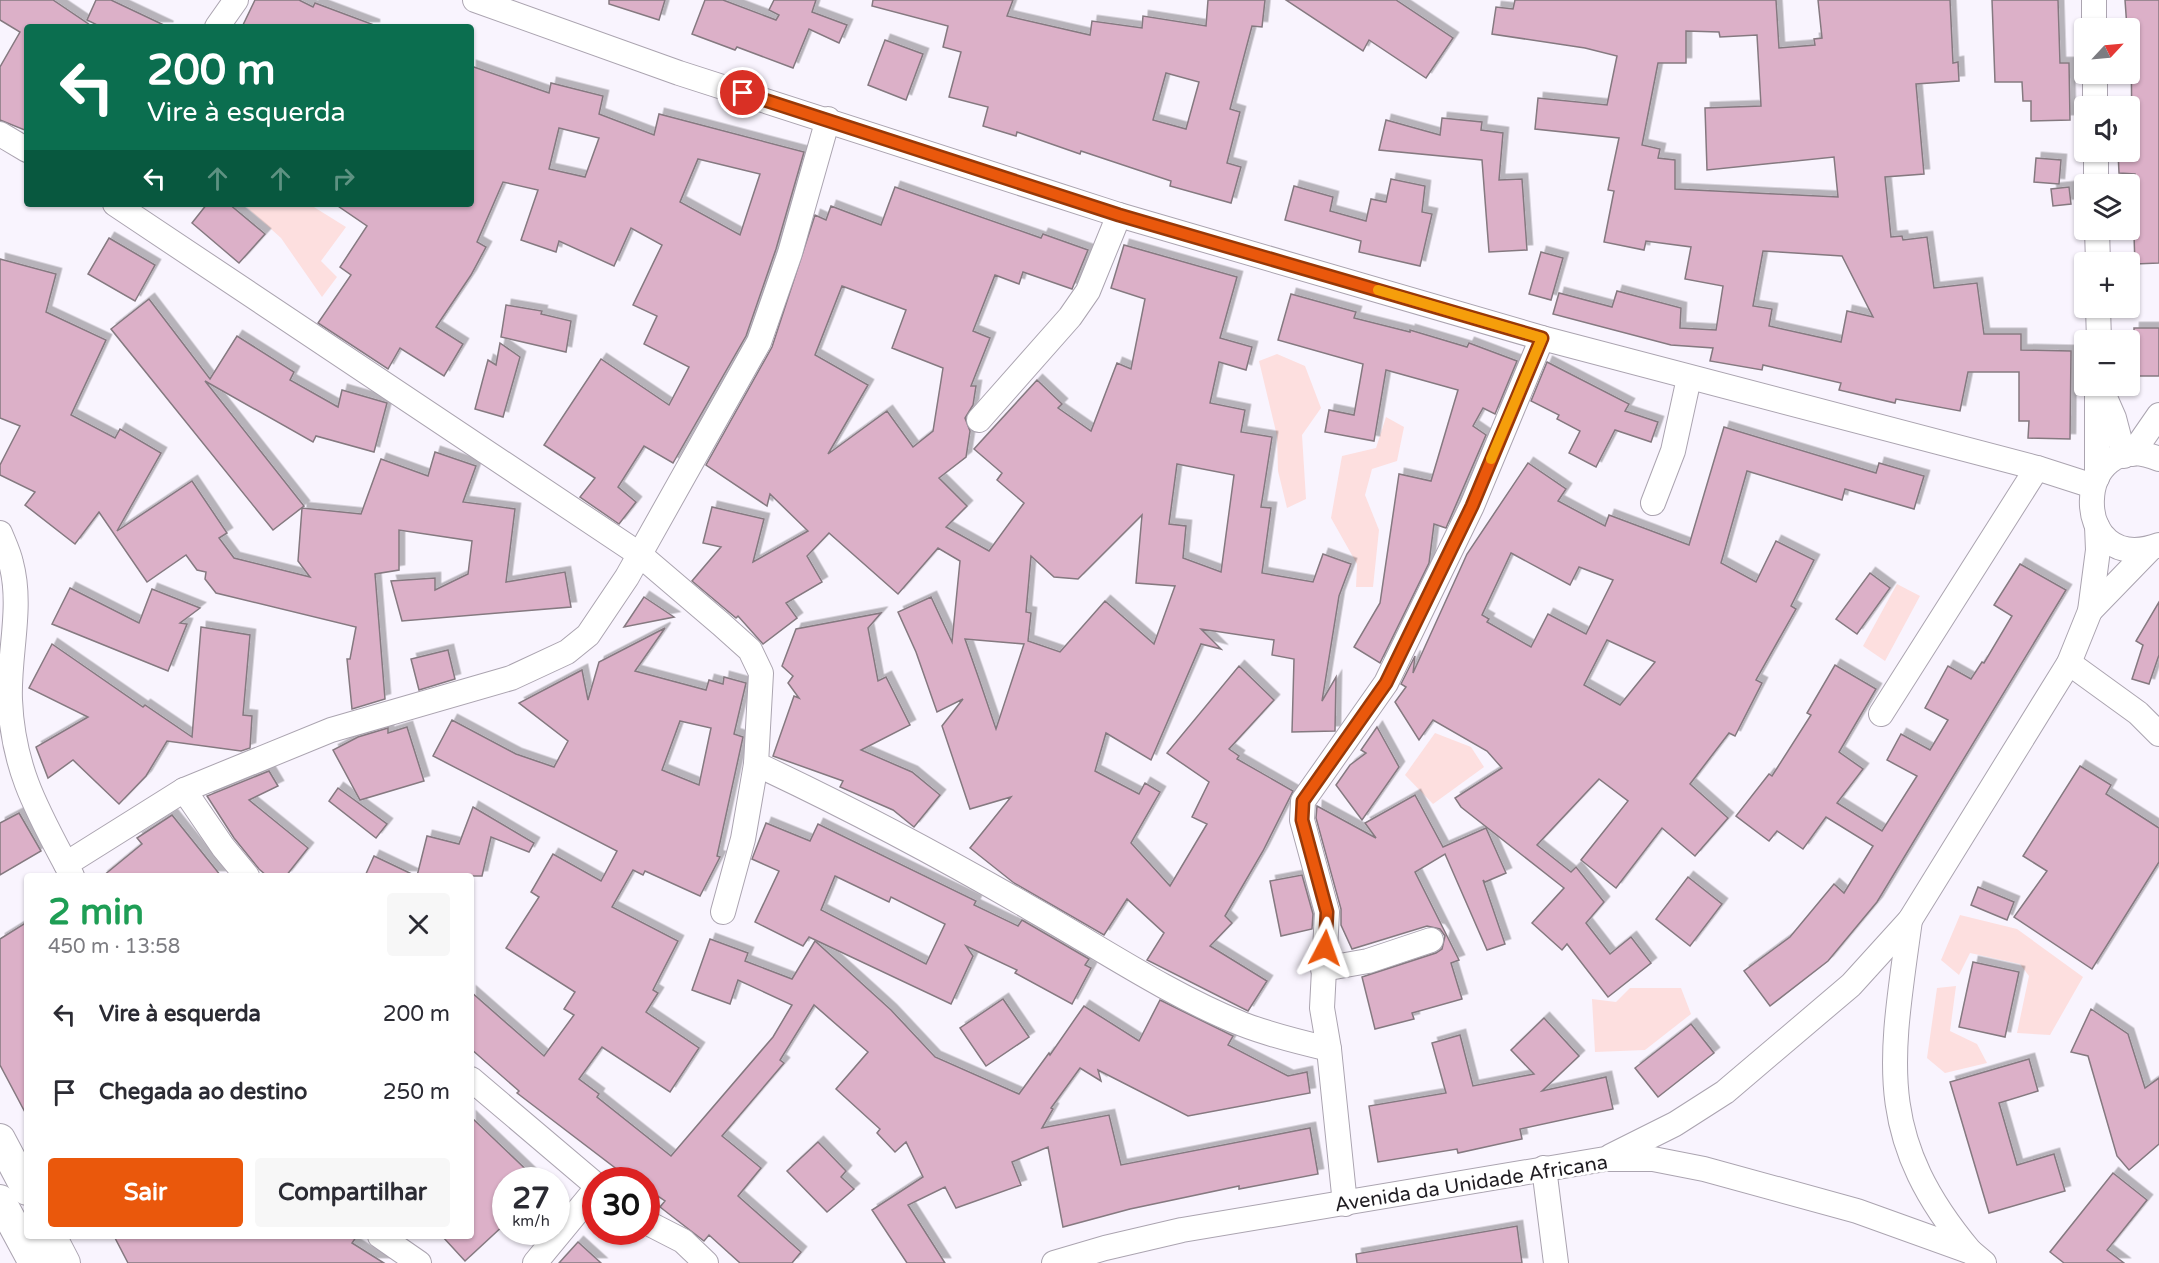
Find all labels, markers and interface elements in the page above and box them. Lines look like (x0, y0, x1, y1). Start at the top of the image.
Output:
north arrow (2074, 18, 2140, 84)
map controls (2074, 18, 2140, 396)
text: 200 m (147, 45, 276, 96)
icon: left (48, 48, 126, 126)
pin (717, 67, 768, 118)
icon: arrive (726, 76, 759, 109)
text: Vire à esquerda (147, 96, 346, 129)
button: sound (2074, 96, 2140, 162)
icon: left (138, 162, 171, 195)
icon: ahead (201, 162, 234, 195)
icon: ahead (264, 162, 297, 195)
icon: right (327, 162, 360, 195)
button: layers (2074, 174, 2140, 240)
button: + (2074, 252, 2140, 318)
button: − (2074, 330, 2140, 396)
text: 2 min (48, 891, 144, 934)
button: close (387, 893, 450, 956)
position arrow (1293, 916, 1357, 980)
text: 450 m · 13:58 (48, 935, 180, 959)
icon: left (48, 998, 81, 1031)
text: Vire à esquerda (99, 1001, 261, 1027)
text: 200 m (383, 1001, 450, 1027)
icon: arrive (48, 1076, 81, 1109)
text: Chegada ao destino (99, 1079, 307, 1105)
text: 250 m (383, 1079, 450, 1105)
street label: Avenida da Unidade Africana (1333, 1151, 1609, 1217)
button: Sair (48, 1158, 243, 1227)
button: Compartilhar (255, 1158, 450, 1227)
speed limit sign: 30 (582, 1167, 660, 1245)
text: 27 (512, 1180, 550, 1217)
text: km/h (512, 1212, 550, 1230)

